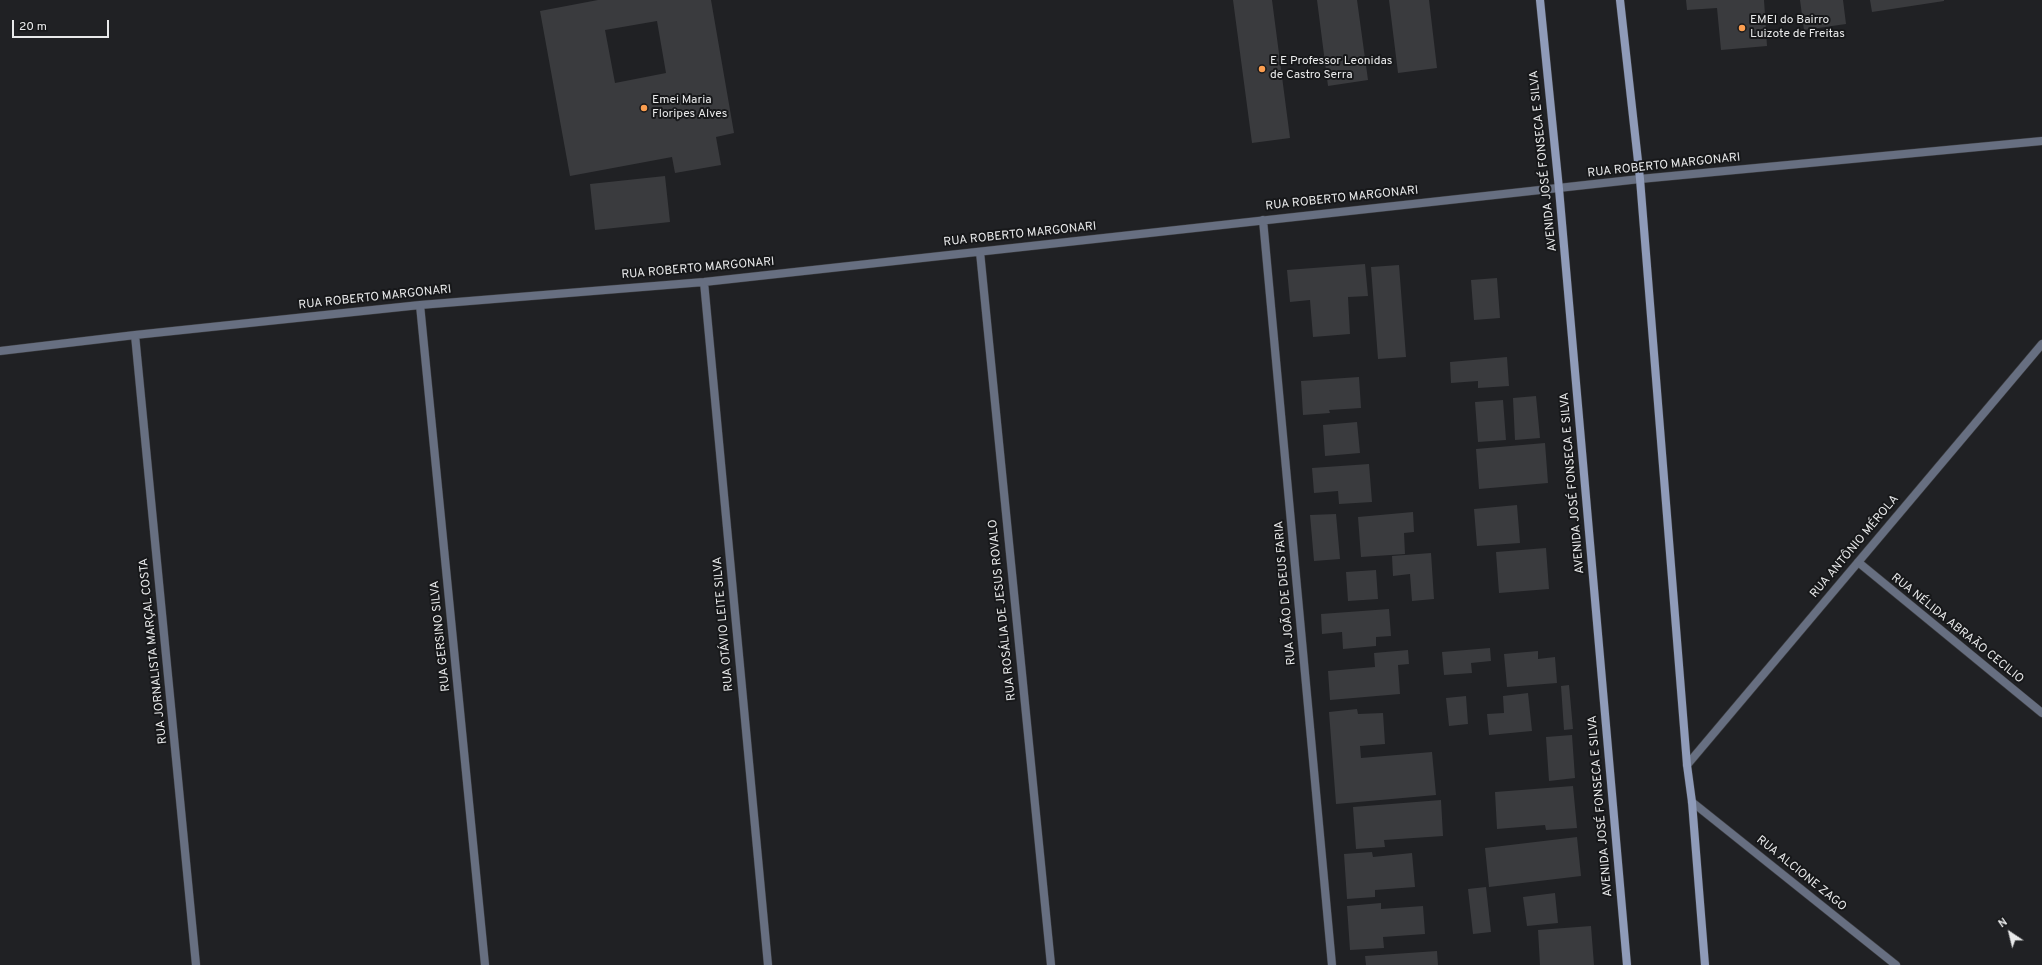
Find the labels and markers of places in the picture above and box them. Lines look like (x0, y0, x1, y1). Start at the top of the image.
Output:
place label: EMEI do Bairro Luizote de Freitas (1750, 14, 1845, 42)
marker: EMEI do Bairro Luizote de Freitas (1737, 23, 1747, 33)
place label: E E Professor Leonidas de Castro Serra (1270, 55, 1392, 83)
marker: E E Professor Leonidas de Castro Serra (1257, 64, 1267, 74)
place label: Emei Maria Floripes Alves (652, 94, 727, 122)
marker: Emei Maria Floripes Alves (639, 103, 649, 113)

